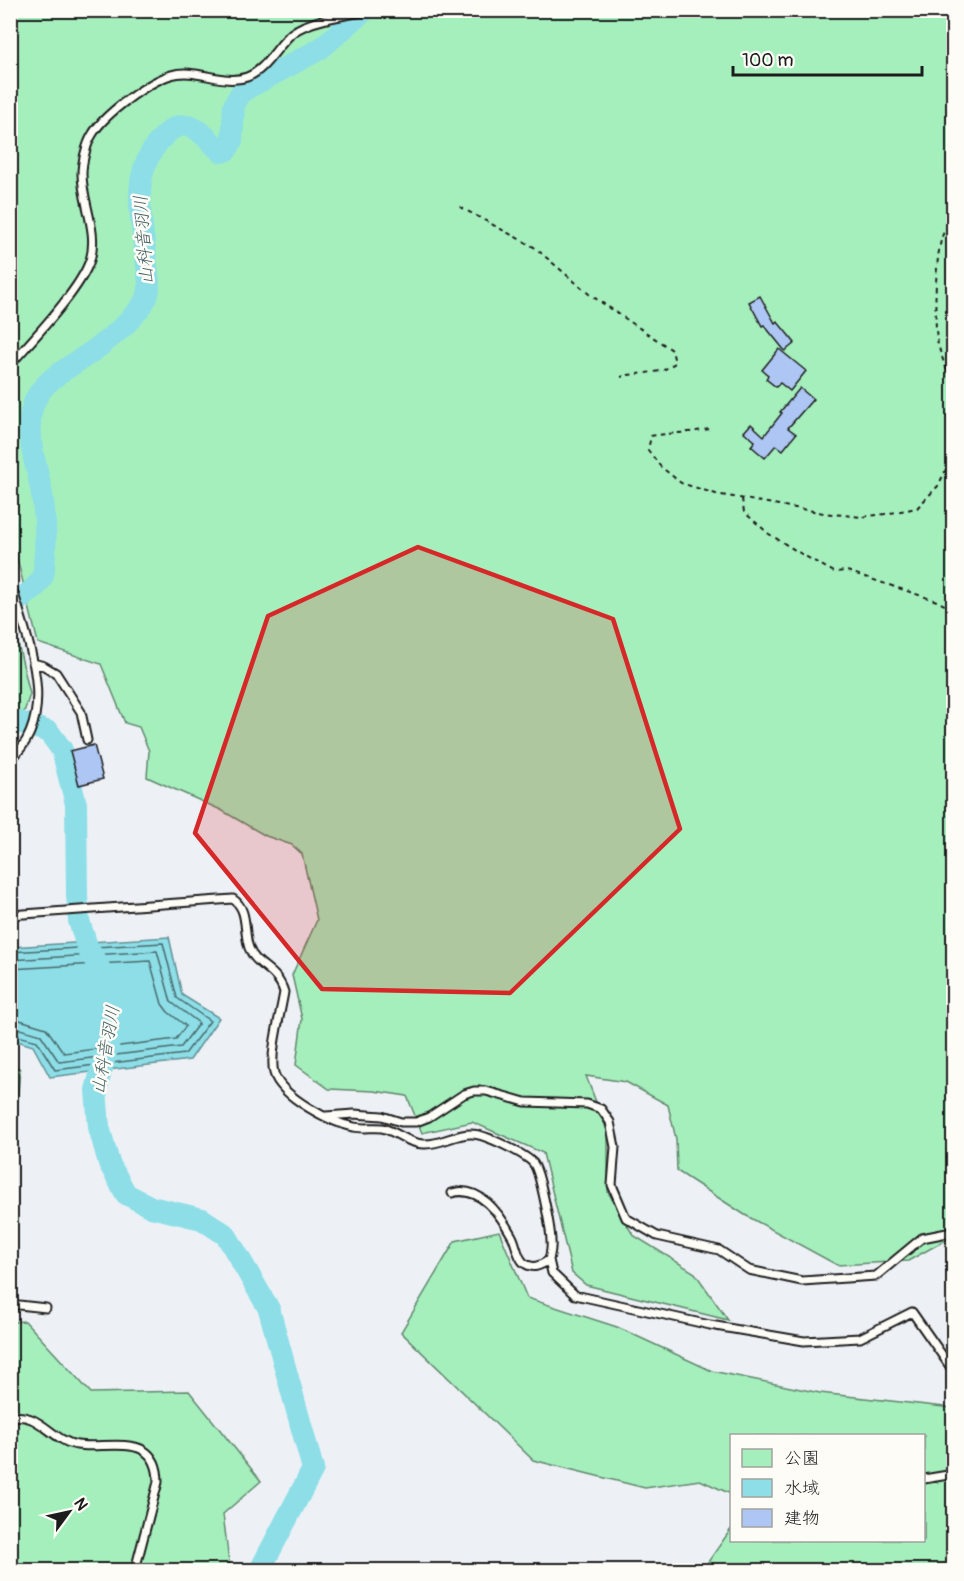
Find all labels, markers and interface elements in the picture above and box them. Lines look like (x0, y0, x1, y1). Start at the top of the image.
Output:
scale bar (733, 39, 922, 77)
text: 100 m (742, 49, 794, 72)
water label: 山科音羽川 (129, 194, 159, 286)
water label: 山科音羽川 (87, 1004, 125, 1096)
legend (730, 1434, 925, 1542)
text: 公園 (784, 1447, 820, 1470)
text: 水域 (784, 1477, 820, 1500)
north arrow (39, 1482, 99, 1542)
text: N (69, 1494, 92, 1515)
text: 建物 (784, 1507, 820, 1530)

